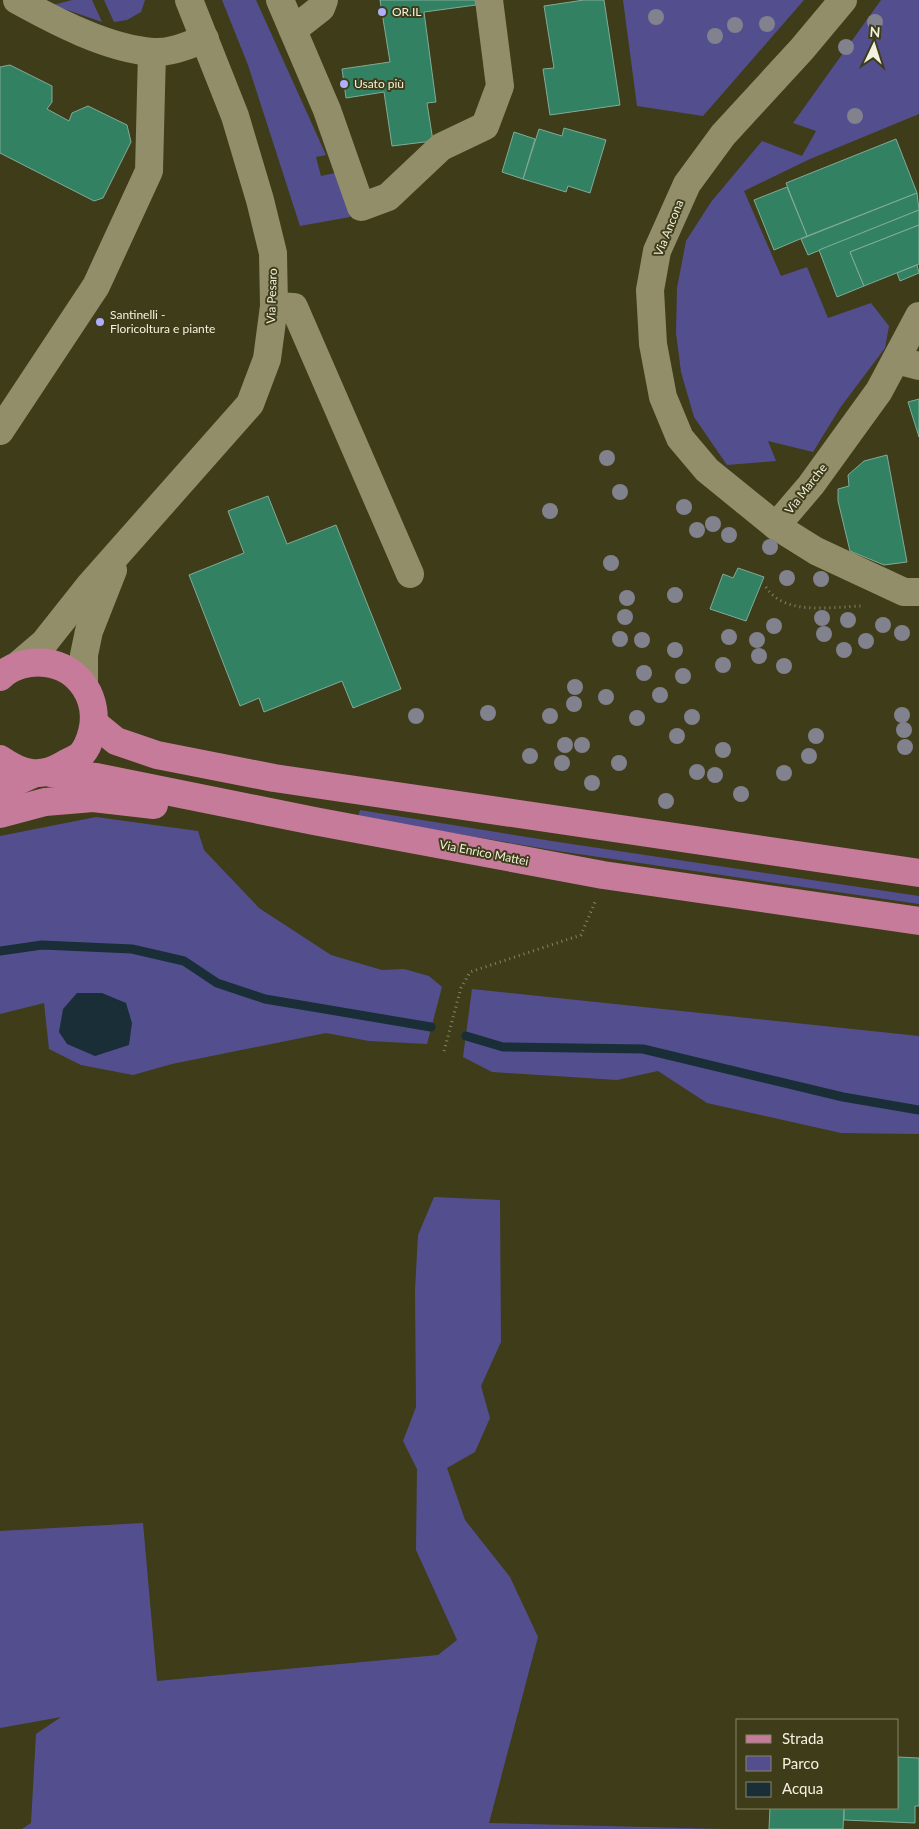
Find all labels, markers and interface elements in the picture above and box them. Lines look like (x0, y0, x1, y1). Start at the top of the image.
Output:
place label: OR.IL (392, 4, 421, 19)
marker: OR.IL (376, 6, 388, 18)
north arrow (849, 20, 899, 70)
text: N (869, 23, 881, 40)
place label: Usato più (354, 76, 404, 91)
marker: Usato più (338, 78, 350, 90)
street label: Via Ancona (650, 197, 687, 258)
street label: Via Pesaro (263, 268, 280, 324)
place label: Santinelli - Floricoltura e piante (110, 307, 215, 336)
marker: Santinelli - Floricoltura e piante (94, 316, 106, 328)
street label: Via Marche (781, 460, 830, 517)
street label: Via Enrico Mattei (438, 837, 530, 869)
legend (736, 1719, 899, 1809)
text: Strada (782, 1729, 824, 1747)
text: Parco (782, 1754, 819, 1772)
text: Acqua (782, 1779, 823, 1797)

